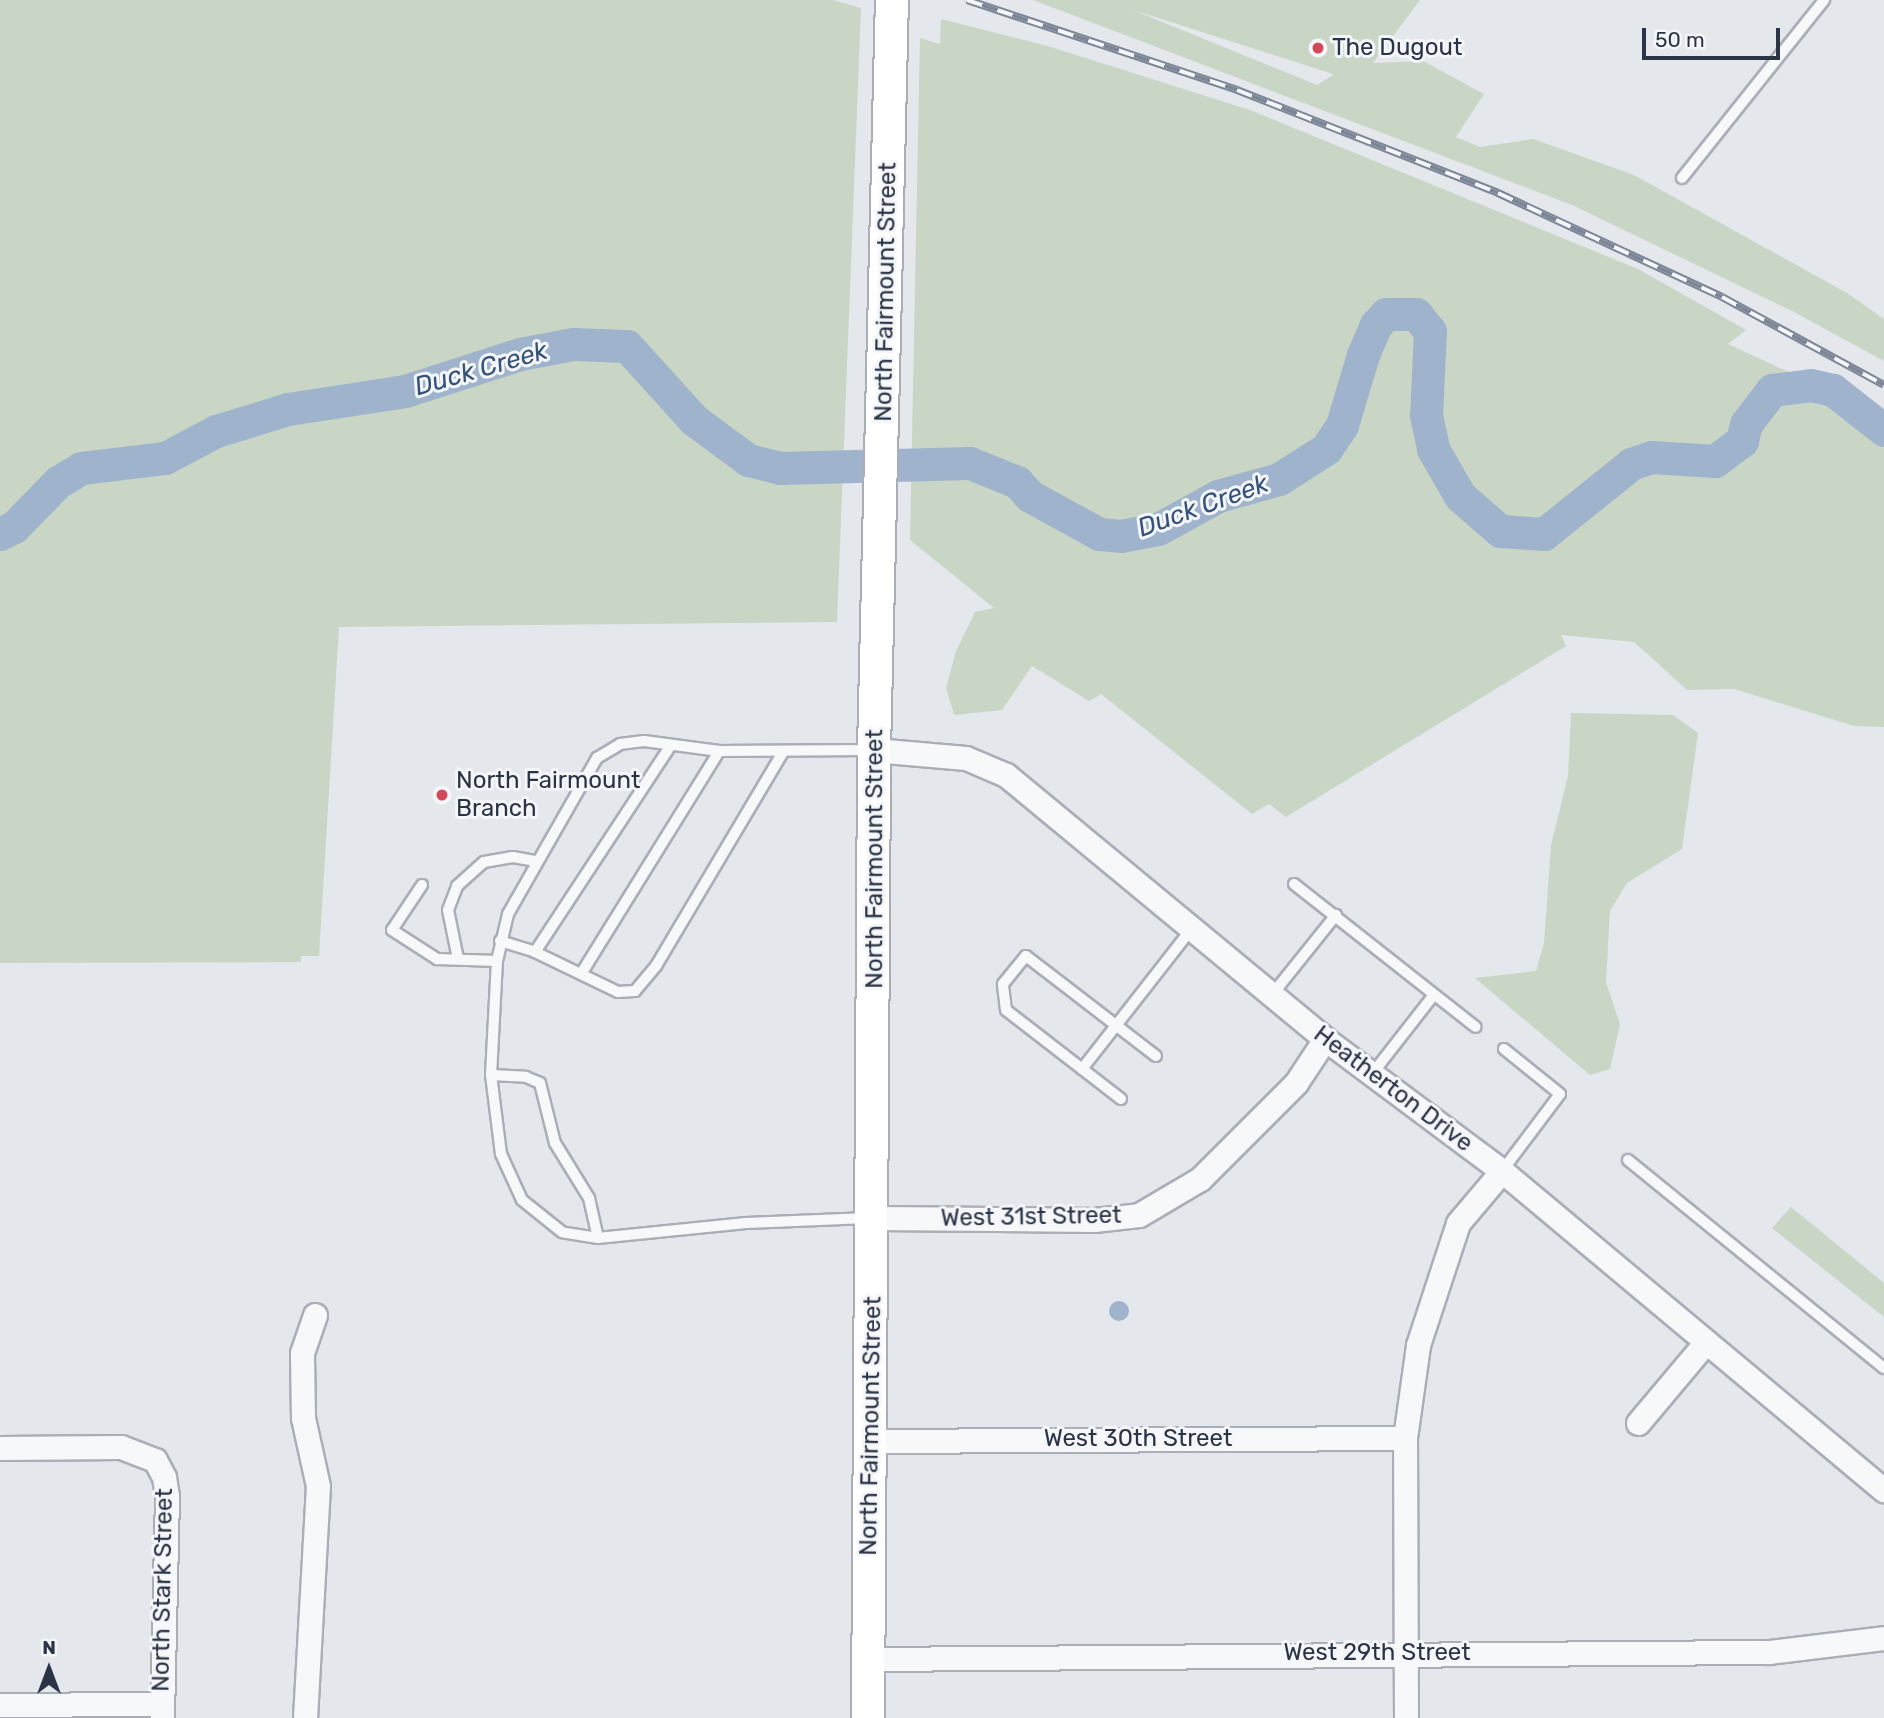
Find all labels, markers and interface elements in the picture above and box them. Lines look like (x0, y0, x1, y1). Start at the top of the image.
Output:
scale bar (1646, 14, 1784, 58)
text: 50 m (1655, 27, 1705, 52)
place label: The Dugout (1332, 34, 1462, 62)
marker: The Dugout (1310, 40, 1326, 56)
street label: North Fairmount Street (869, 162, 903, 422)
water label: Duck Creek (411, 335, 551, 403)
water label: Duck Creek (1133, 468, 1273, 544)
street label: North Fairmount Street (861, 729, 889, 989)
place label: North Fairmount Branch (456, 767, 640, 823)
marker: North Fairmount Branch (434, 787, 450, 803)
street label: Heatherton Drive (1308, 1020, 1478, 1158)
street label: West 31st Street (940, 1201, 1122, 1233)
street label: North Fairmount Street (854, 1296, 888, 1556)
street label: West 30th Street (1044, 1425, 1232, 1453)
street label: North Stark Street (147, 1488, 179, 1692)
north arrow (14, 1634, 84, 1704)
text: N (42, 1636, 56, 1659)
street label: West 29th Street (1283, 1639, 1471, 1667)

